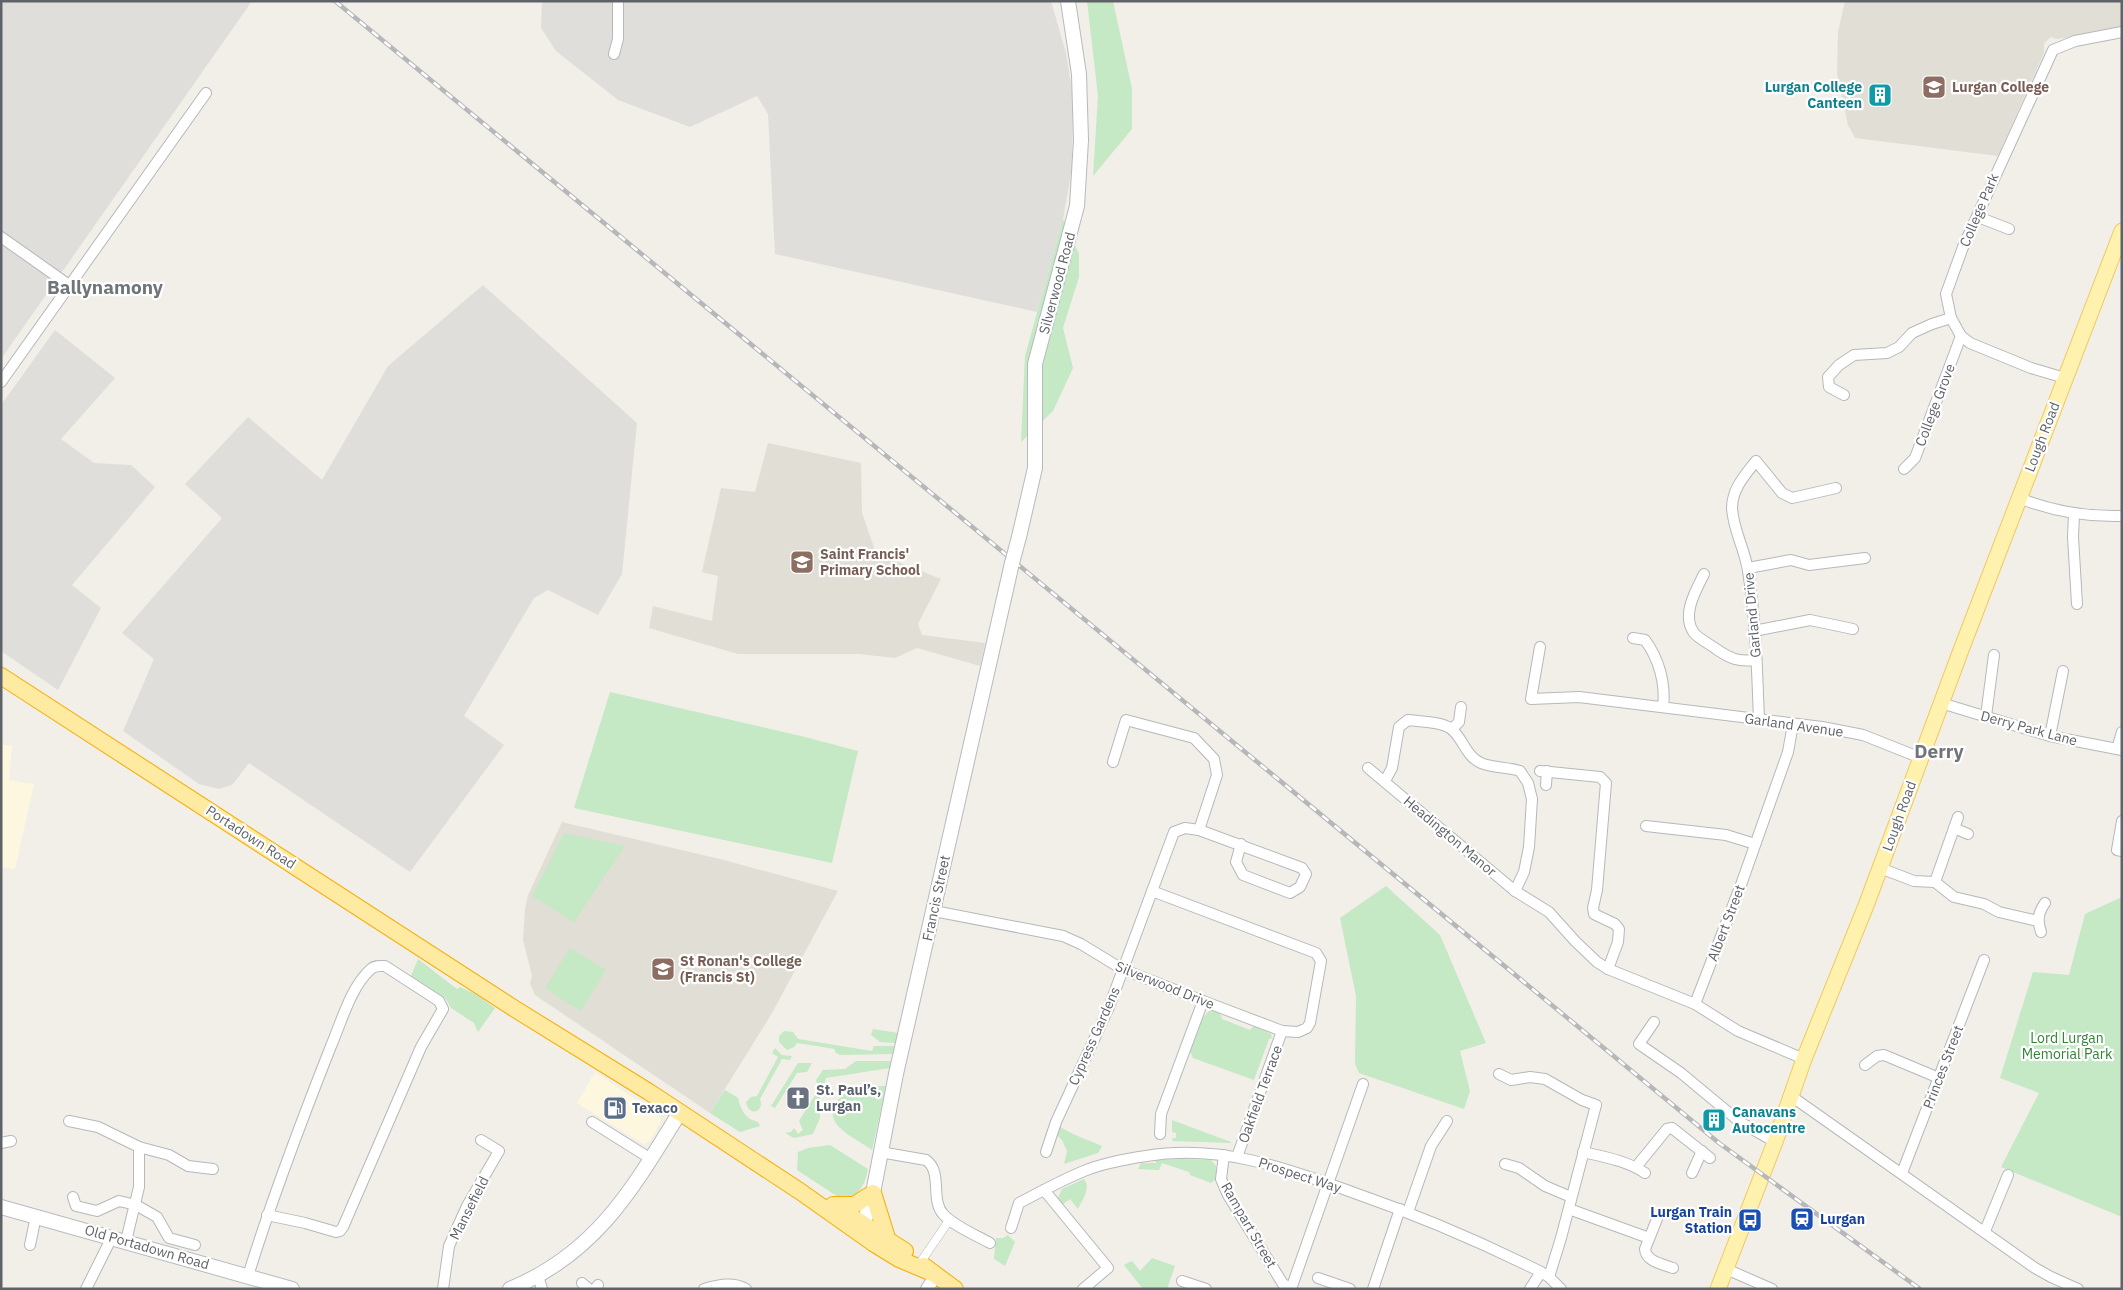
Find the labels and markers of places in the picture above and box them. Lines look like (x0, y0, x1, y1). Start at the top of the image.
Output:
school or university icon: Lurgan College (1921, 74, 1947, 100)
place label: Lurgan College Canteen (1765, 78, 1862, 112)
place label: Lurgan College (1952, 78, 2049, 96)
building icon: Lurgan College Canteen (1867, 82, 1893, 108)
place label: Saint Francis' Primary School (820, 545, 920, 579)
school or university icon: Saint Francis' Primary School (789, 549, 815, 575)
place label: St Ronan's College (Francis St) (680, 952, 802, 986)
school or university icon: St Ronan's College (Francis St) (650, 956, 676, 982)
place label: St. Paul’s, Lurgan (816, 1081, 881, 1115)
church icon: St. Paul’s, Lurgan (785, 1085, 811, 1111)
fuel station icon: Texaco (602, 1095, 628, 1121)
place label: Texaco (632, 1099, 678, 1117)
place label: Canavans Autocentre (1732, 1103, 1805, 1137)
building icon: Canavans Autocentre (1701, 1107, 1727, 1133)
place label: Lurgan Train Station (1650, 1203, 1732, 1237)
station icon: Lurgan (1789, 1206, 1815, 1232)
bus stop icon: Lurgan Train Station (1737, 1207, 1763, 1233)
place label: Lurgan (1820, 1210, 1865, 1228)

